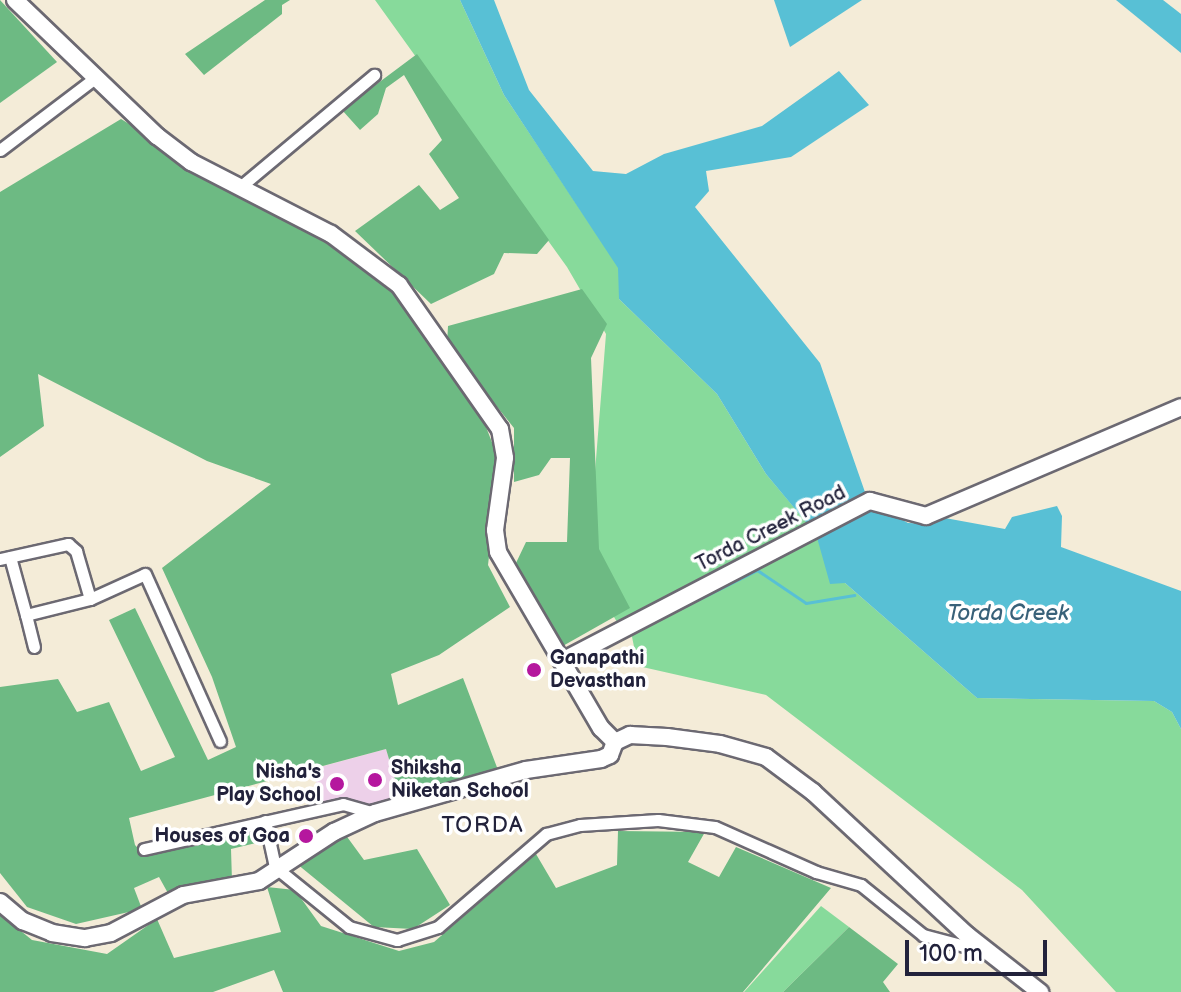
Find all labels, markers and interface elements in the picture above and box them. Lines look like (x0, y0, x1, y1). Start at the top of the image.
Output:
street label: Torda Creek Road (692, 481, 850, 577)
water label: Torda Creek (947, 601, 1069, 627)
place label: Ganapathi Devasthan (550, 646, 646, 693)
marker: Ganapathi Devasthan (525, 661, 543, 679)
place label: Shiksha Niketan School (391, 756, 529, 803)
place label: Nisha's Play School (216, 760, 321, 807)
marker: Shiksha Niketan School (366, 771, 384, 789)
marker: Nisha's Play School (328, 775, 346, 793)
district label: TORDA (441, 813, 525, 839)
place label: Houses of Goa (154, 824, 290, 848)
marker: Houses of Goa (297, 827, 315, 845)
scale bar (909, 924, 1051, 974)
text: 100 m (919, 939, 983, 968)

